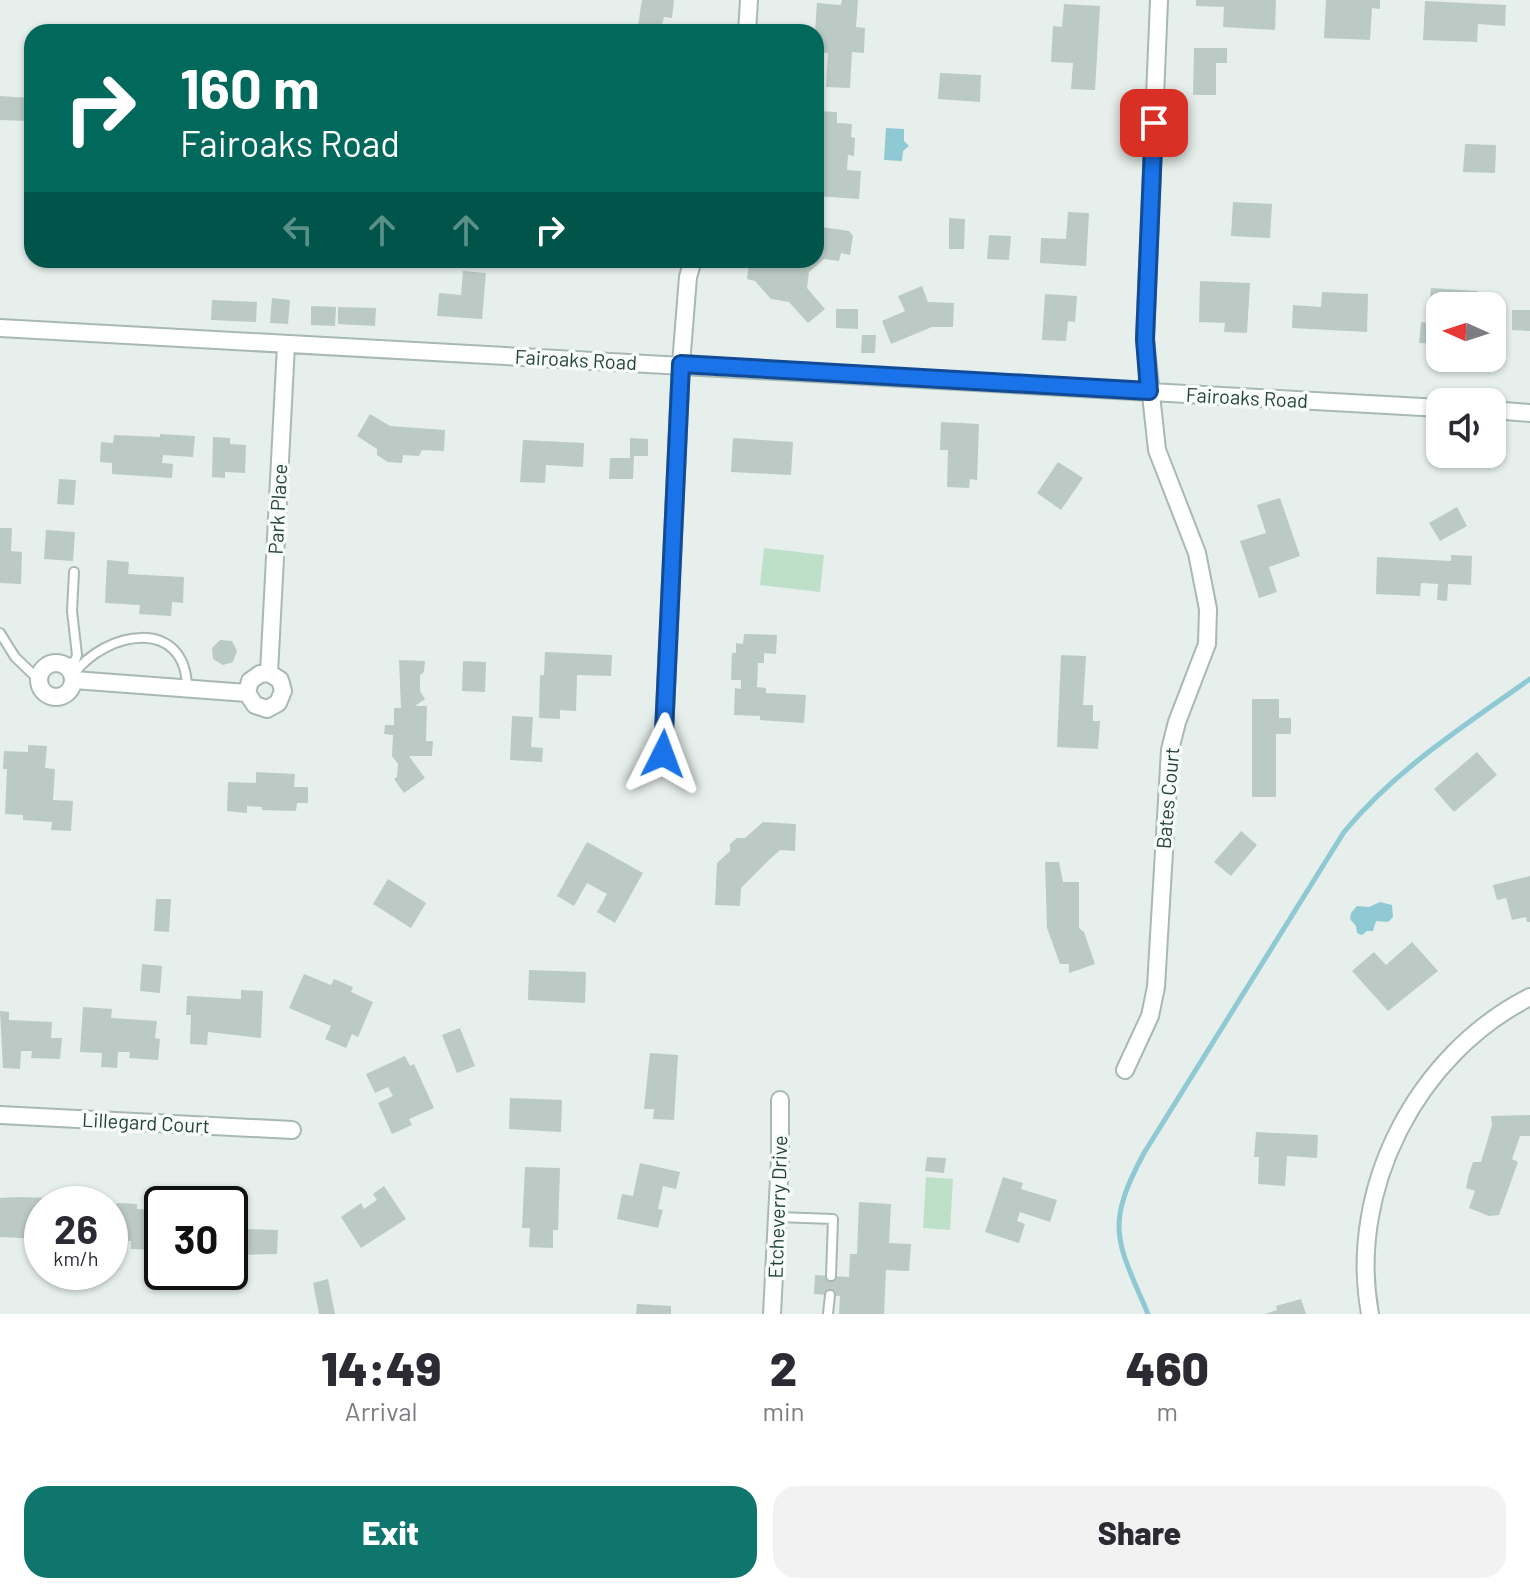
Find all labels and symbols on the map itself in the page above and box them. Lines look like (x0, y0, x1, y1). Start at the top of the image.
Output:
pin (1120, 89, 1188, 157)
north arrow (1426, 292, 1506, 372)
street label: Fairoaks Road (514, 344, 638, 374)
street label: Fairoaks Road (1185, 382, 1309, 412)
street label: Park Place (263, 463, 291, 555)
position arrow (621, 712, 705, 796)
street label: Bates Court (1151, 746, 1183, 850)
street label: Lillegard Court (81, 1107, 211, 1137)
street label: Etcheverry Drive (763, 1135, 791, 1279)
speed limit sign: 30 (144, 1186, 248, 1290)

